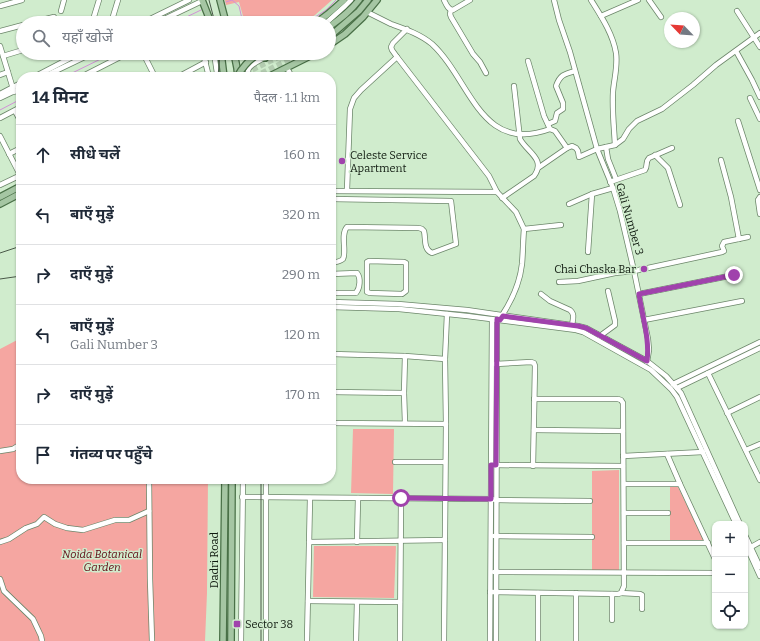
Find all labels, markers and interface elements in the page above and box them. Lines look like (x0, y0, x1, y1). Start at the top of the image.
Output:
north arrow (664, 12, 700, 48)
search box (16, 16, 336, 60)
icon: search (30, 27, 52, 49)
text: यहाँ खोजें (62, 28, 113, 46)
text: 14 मिनट (32, 87, 88, 108)
text: पैदल · 1.1 km (254, 90, 320, 105)
icon: ahead (32, 144, 54, 166)
text: सीधे चलें (70, 145, 120, 163)
text: 160 m (284, 147, 320, 162)
place label: Celeste Service Apartment (350, 149, 427, 175)
marker: Celeste Service Apartment (337, 156, 347, 166)
street label: Gali Number 3 (613, 182, 646, 257)
icon: left (32, 204, 54, 226)
text: बाएँ मुड़ें (70, 205, 114, 223)
text: 320 m (282, 207, 320, 222)
place label: Chai Chaska Bar (554, 263, 636, 276)
icon: right (32, 264, 54, 286)
marker: Chai Chaska Bar (639, 264, 649, 274)
text: दाएँ मुड़ें (70, 265, 113, 283)
route end (725, 266, 743, 284)
text: 290 m (282, 267, 320, 282)
text: बाएँ मुड़ें (70, 317, 114, 335)
icon: left (32, 324, 54, 346)
text: 120 m (284, 327, 320, 342)
text: Gali Number 3 (70, 337, 158, 352)
icon: right (32, 384, 54, 406)
text: दाएँ मुड़ें (70, 385, 113, 403)
text: 170 m (285, 387, 320, 402)
icon: arrive (32, 444, 54, 466)
text: गंतव्य पर पहुँचे (70, 445, 153, 463)
route start (392, 489, 410, 507)
map controls (712, 521, 748, 629)
button: + (712, 521, 748, 557)
street label: Dadri Road (208, 531, 221, 588)
park label: Noida Botanical Garden (62, 548, 142, 574)
button: − (712, 557, 748, 593)
button: locate (712, 593, 748, 629)
place label: Sector 38 (245, 618, 293, 631)
marker: Sector 38 (232, 619, 242, 629)

